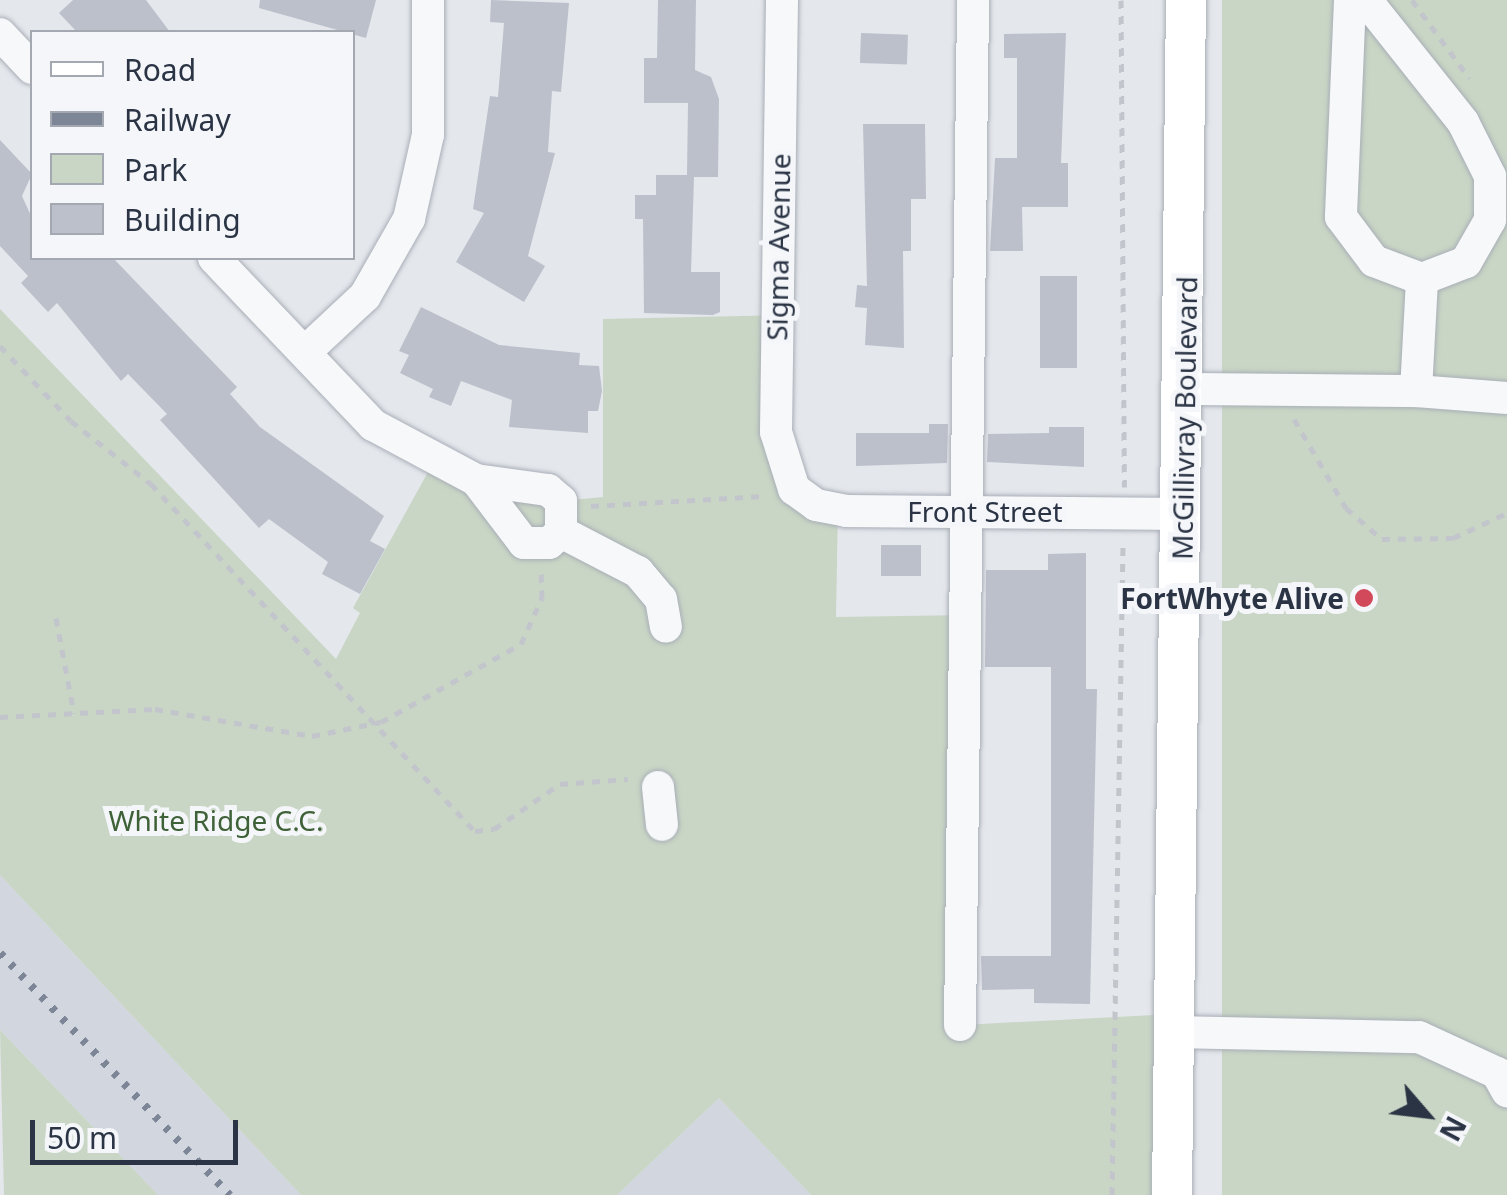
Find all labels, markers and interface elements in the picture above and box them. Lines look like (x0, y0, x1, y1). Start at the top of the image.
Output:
legend (30, 30, 355, 260)
text: Road (124, 49, 196, 90)
text: Railway (124, 99, 231, 140)
text: Park (124, 149, 187, 190)
street label: Sigma Avenue (760, 153, 796, 341)
text: Building (124, 199, 241, 240)
street label: McGillivray Boulevard (1165, 276, 1203, 560)
street label: Front Street (907, 494, 1063, 528)
place label: FortWhyte Alive (1120, 581, 1344, 615)
marker: FortWhyte Alive (1353, 587, 1375, 609)
park label: White Ridge C.C. (109, 803, 323, 837)
north arrow (1377, 1065, 1477, 1165)
scale bar (35, 1100, 242, 1162)
text: N (1431, 1110, 1476, 1148)
text: 50 m (47, 1117, 117, 1158)

